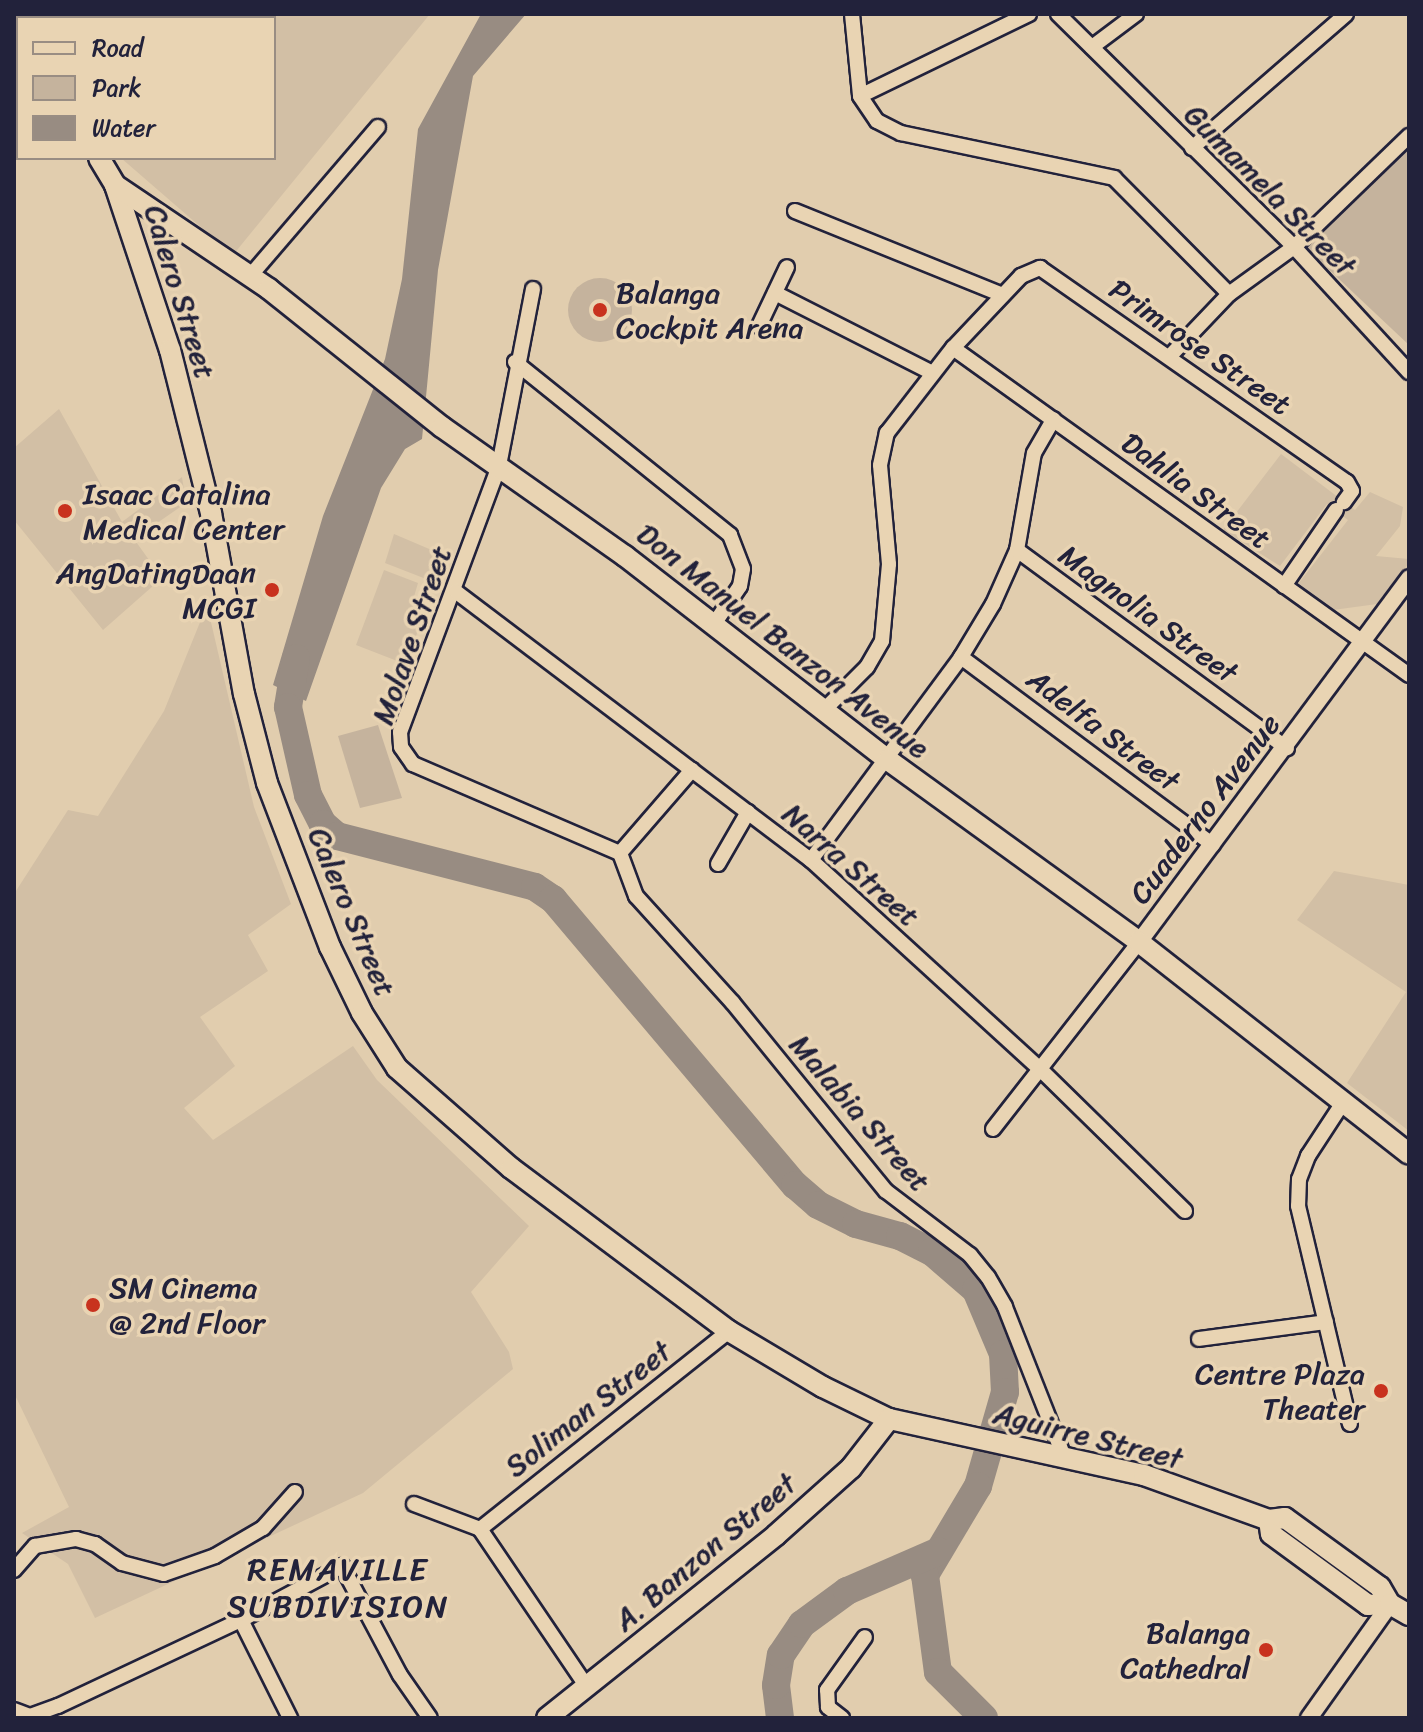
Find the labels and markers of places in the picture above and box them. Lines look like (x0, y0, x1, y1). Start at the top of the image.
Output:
place label: Balanga Cockpit Arena (616, 275, 805, 346)
marker: Balanga Cockpit Arena (591, 301, 609, 319)
place label: Isaac Catalina Medical Center (83, 476, 285, 546)
marker: Isaac Catalina Medical Center (54, 500, 76, 522)
place label: AngDatingDaan MCGI (56, 555, 256, 626)
marker: AngDatingDaan MCGI (263, 581, 281, 599)
place label: SM Cinema @ 2nd Floor (109, 1270, 265, 1340)
marker: SM Cinema @ 2nd Floor (84, 1296, 102, 1314)
place label: Centre Plaza Theater (1195, 1356, 1365, 1426)
marker: Centre Plaza Theater (1372, 1382, 1390, 1400)
place label: Balanga Cathedral (1120, 1615, 1250, 1686)
marker: Balanga Cathedral (1257, 1641, 1275, 1659)

